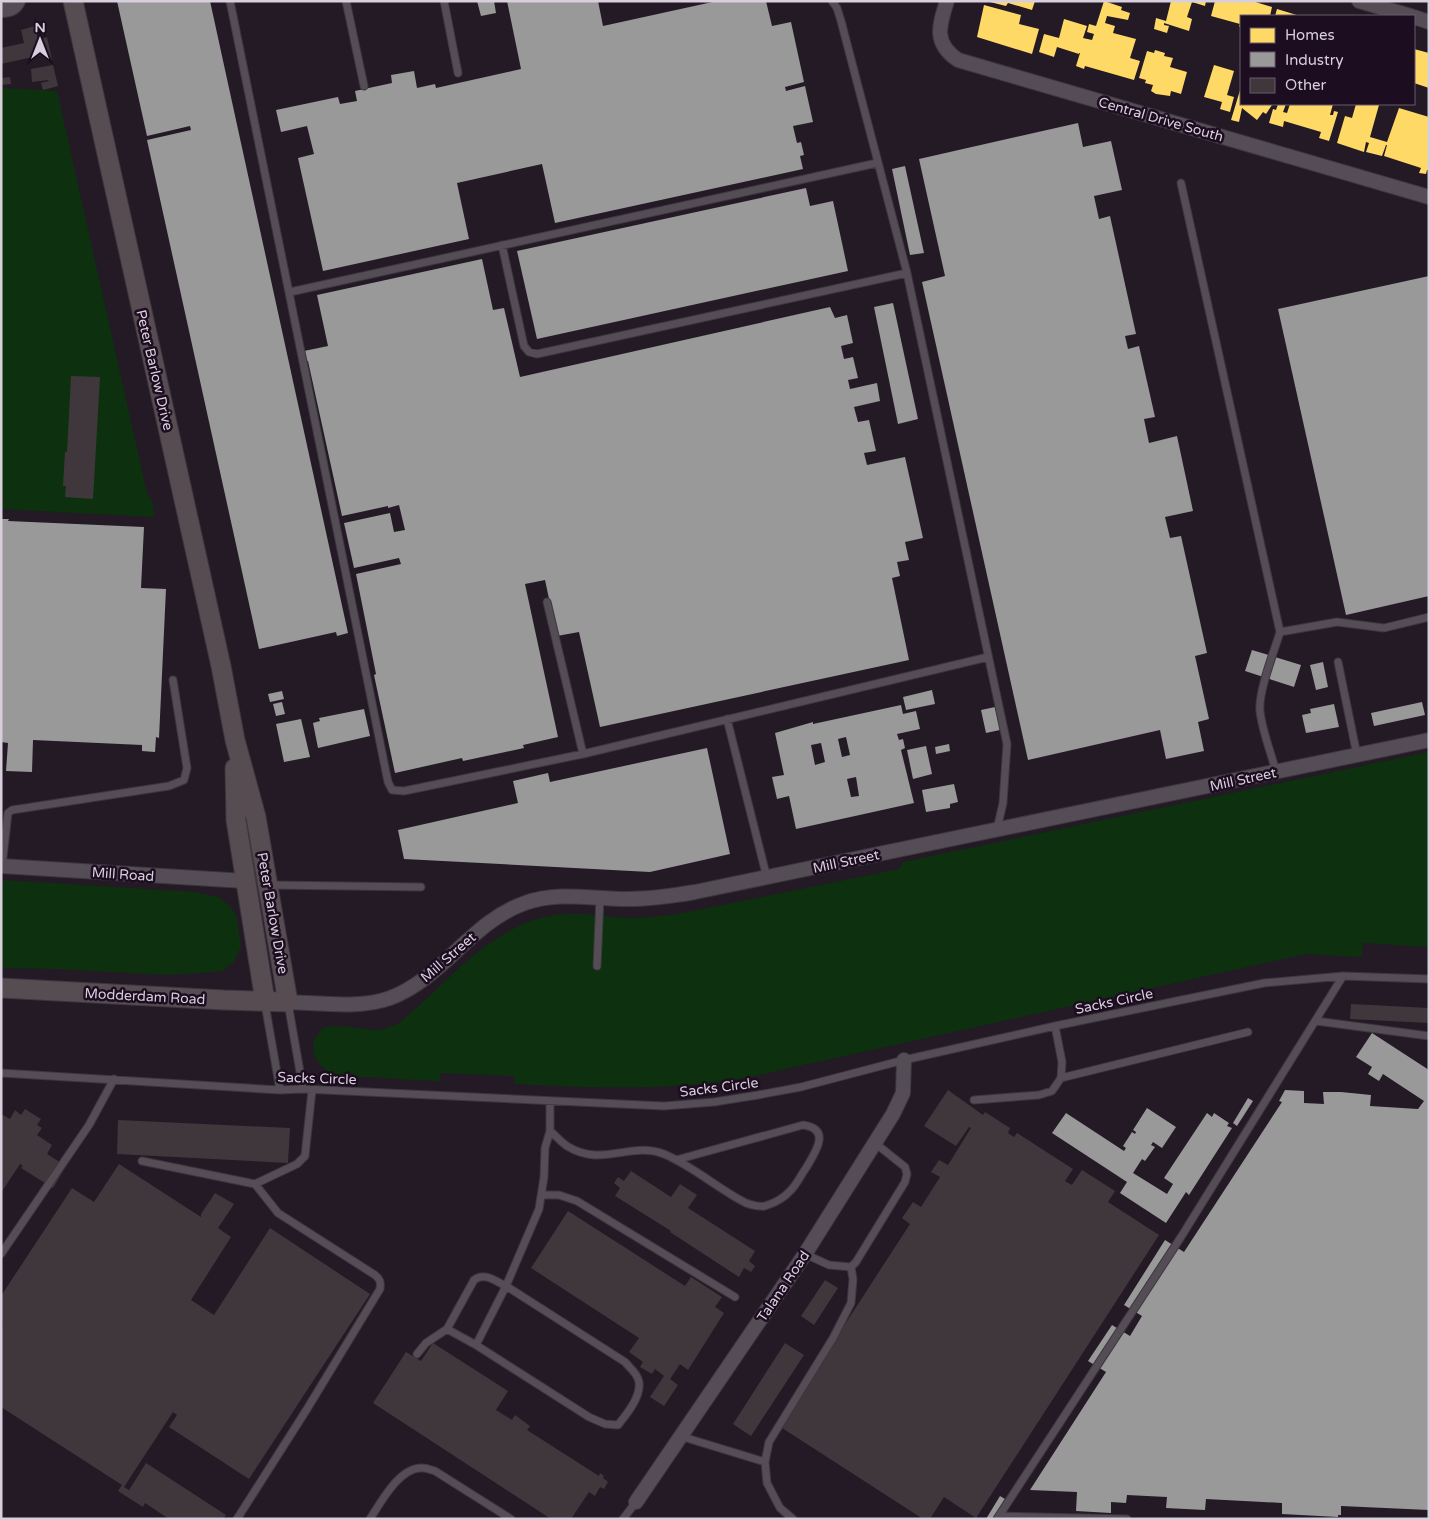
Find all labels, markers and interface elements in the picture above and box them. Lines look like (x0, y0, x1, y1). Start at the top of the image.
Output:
north arrow (15, 15, 65, 65)
legend (1240, 15, 1415, 105)
text: N (34, 19, 46, 36)
text: Homes (1285, 26, 1335, 44)
text: Industry (1285, 51, 1344, 69)
text: Other (1285, 76, 1327, 94)
street label: Central Drive South (1096, 94, 1225, 145)
street label: Peter Barlow Drive (132, 308, 177, 432)
street label: Mill Street (1208, 764, 1279, 795)
street label: Mill Street (811, 846, 882, 877)
street label: Peter Barlow Drive (253, 851, 292, 975)
street label: Mill Road (91, 864, 155, 885)
street label: Mill Street (417, 928, 480, 986)
street label: Modderdam Road (84, 985, 206, 1008)
street label: Sacks Circle (1074, 985, 1155, 1018)
street label: Sacks Circle (277, 1069, 357, 1088)
street label: Sacks Circle (679, 1074, 759, 1101)
street label: Talana Road (753, 1248, 813, 1325)

